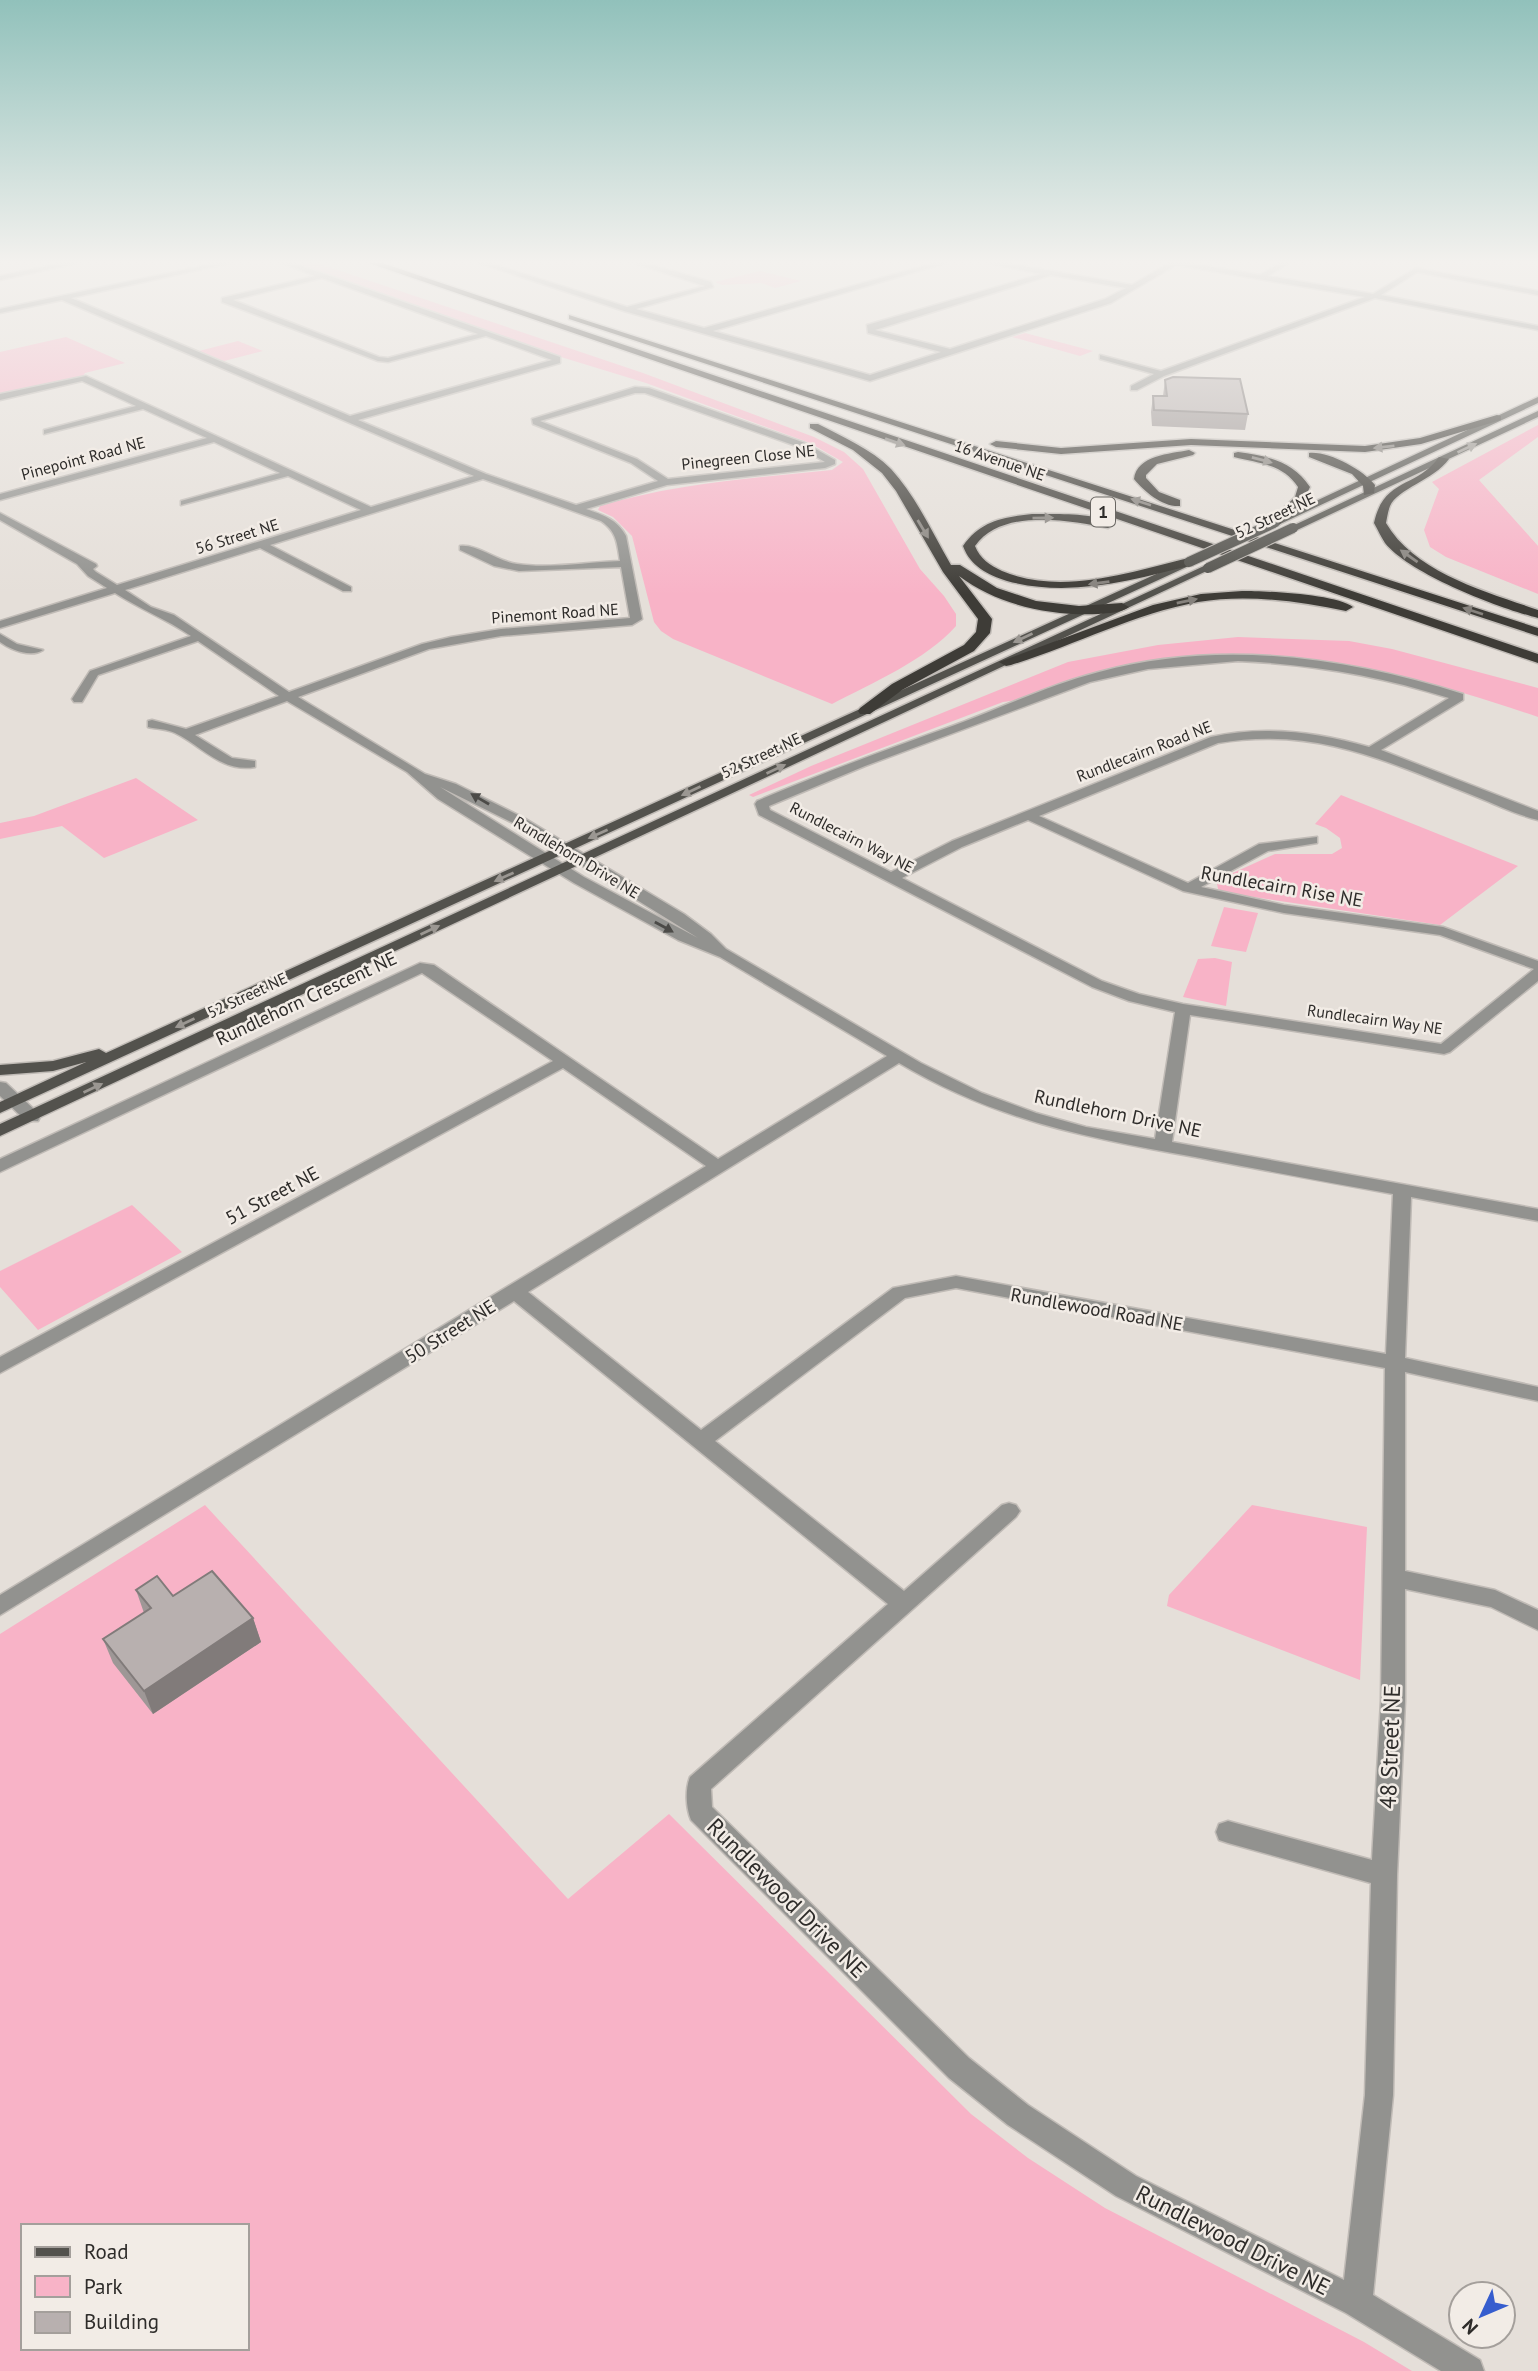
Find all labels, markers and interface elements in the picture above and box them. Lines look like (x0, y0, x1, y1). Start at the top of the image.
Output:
street label: Pinepoint Road NE (19, 432, 147, 484)
street label: 16 Avenue NE (952, 435, 1048, 485)
one-way arrow (885, 437, 906, 448)
street label: Pinegreen Close NE (680, 440, 816, 474)
one-way arrow (1372, 442, 1394, 453)
one-way arrow (1456, 442, 1477, 453)
one-way arrow (1251, 455, 1273, 466)
street label: 52 Street NE (1232, 488, 1318, 542)
one-way arrow (1130, 496, 1151, 507)
road number: 1 (1091, 498, 1115, 526)
one-way arrow (1032, 512, 1054, 524)
street label: 56 Street NE (193, 514, 281, 558)
one-way arrow (917, 520, 930, 539)
one-way arrow (1400, 550, 1418, 564)
one-way arrow (1088, 578, 1110, 589)
one-way arrow (1176, 595, 1198, 606)
street label: Pinemont Road NE (491, 599, 619, 627)
one-way arrow (1463, 605, 1484, 616)
one-way arrow (1013, 633, 1033, 644)
street label: Rundlecairn Road NE (1073, 716, 1215, 786)
street label: 52 Street NE (718, 728, 804, 782)
one-way arrow (766, 763, 786, 775)
one-way arrow (681, 786, 702, 797)
one-way arrow (470, 793, 490, 805)
street label: Rundlecairn Way NE (787, 797, 917, 877)
street label: Rundlehorn Drive NE (510, 811, 644, 903)
one-way arrow (588, 828, 608, 840)
street label: Rundlecairn Rise NE (1199, 860, 1365, 912)
one-way arrow (493, 872, 514, 883)
one-way arrow (654, 921, 674, 933)
one-way arrow (420, 924, 440, 936)
street label: Rundlehorn Crescent NE (212, 945, 400, 1051)
street label: 52 Street NE (204, 968, 290, 1022)
street label: Rundlecairn Way NE (1306, 1000, 1444, 1038)
one-way arrow (175, 1018, 196, 1029)
one-way arrow (83, 1082, 103, 1094)
street label: Rundlehorn Drive NE (1032, 1084, 1204, 1142)
street label: 51 Street NE (221, 1160, 323, 1230)
street label: Rundlewood Road NE (1009, 1282, 1185, 1336)
street label: 50 Street NE (400, 1294, 500, 1368)
street label: 48 Street NE (1373, 1685, 1406, 1809)
street label: Rundlewood Drive NE (701, 1812, 873, 1984)
street label: Rundlewood Drive NE (1131, 2178, 1335, 2301)
legend (21, 2224, 248, 2350)
text: Road (84, 2238, 128, 2265)
text: Park (84, 2273, 123, 2300)
north arrow (1447, 2280, 1517, 2350)
text: Building (84, 2308, 159, 2335)
text: N (1457, 2314, 1483, 2340)

